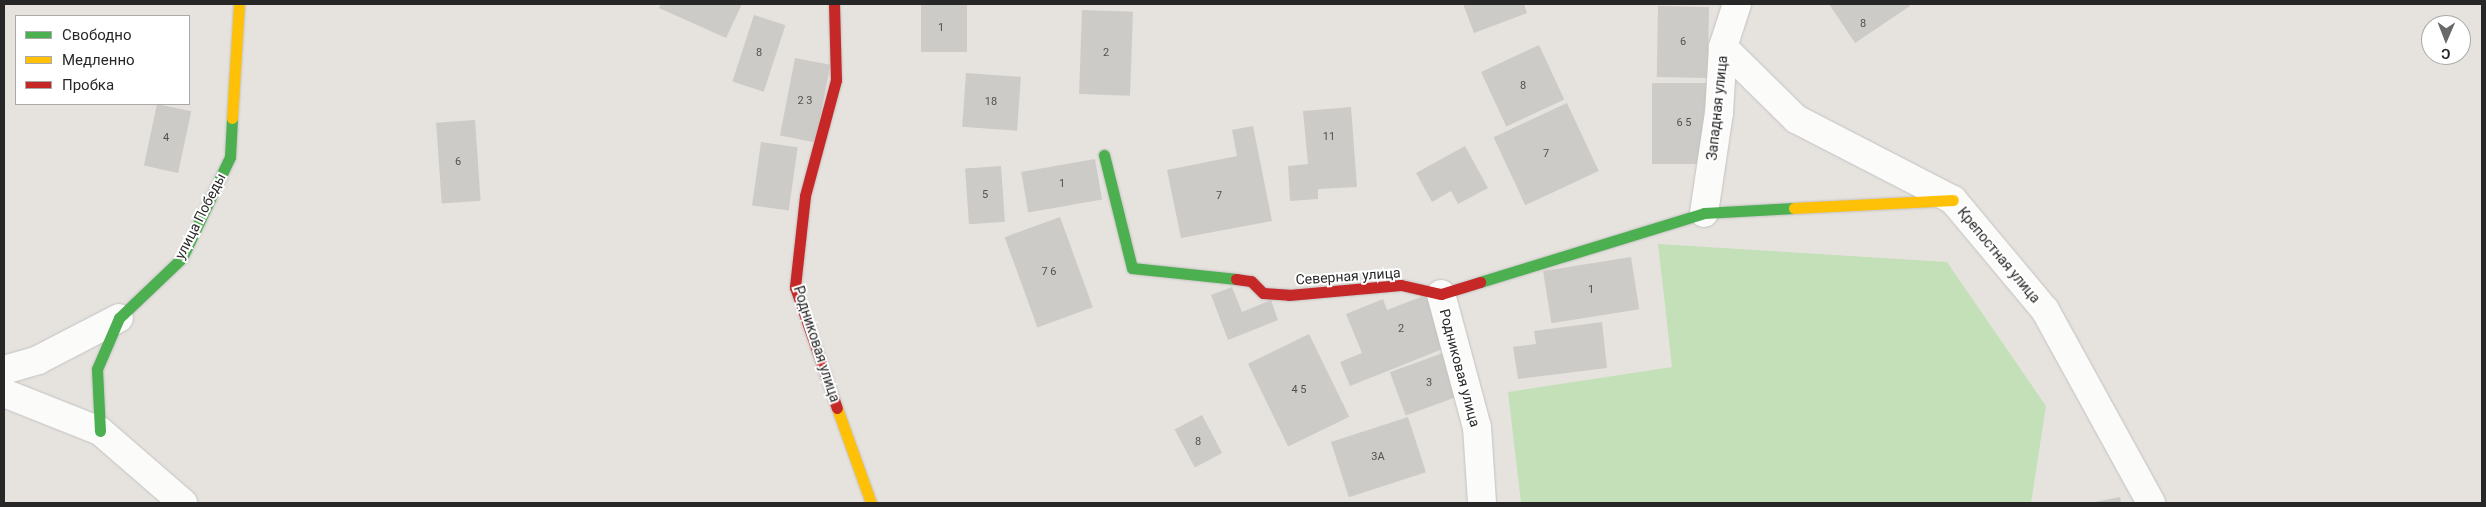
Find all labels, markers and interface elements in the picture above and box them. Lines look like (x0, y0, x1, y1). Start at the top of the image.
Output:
legend (15, 15, 190, 105)
north arrow (2421, 15, 2471, 65)
house number: 8 (1860, 17, 1866, 31)
house number: 1 (938, 21, 944, 35)
text: Свободно (62, 26, 131, 44)
house number: 6 (1680, 35, 1686, 49)
house number: 8 (756, 46, 762, 60)
house number: 2 (1103, 46, 1109, 60)
text: С (2441, 46, 2450, 62)
text: Медленно (62, 51, 135, 69)
street label: Западная улица (1703, 55, 1731, 161)
text: Пробка (62, 76, 114, 94)
house number: 8 (1520, 79, 1526, 93)
house number: 2 3 (797, 94, 813, 108)
house number: 18 (985, 95, 997, 109)
house number: 6 5 (1676, 116, 1692, 130)
house number: 11 (1323, 130, 1335, 144)
house number: 4 (163, 131, 169, 145)
house number: 7 (1543, 147, 1549, 161)
house number: 6 (455, 155, 461, 169)
street label: улица Победы (171, 170, 229, 262)
house number: 1 (1059, 177, 1065, 191)
house number: 5 (982, 188, 988, 202)
house number: 7 (1216, 189, 1222, 203)
street label: Крепостная улица (1954, 204, 2044, 306)
street label: Северная улица (1295, 264, 1401, 288)
house number: 7 6 (1041, 265, 1057, 279)
house number: 1 (1588, 283, 1594, 297)
street label: Родниковая улица (790, 284, 844, 404)
street label: Родниковая улица (1436, 307, 1484, 429)
house number: 2 (1398, 322, 1404, 336)
house number: 3 (1426, 376, 1432, 390)
house number: 4 5 (1291, 383, 1307, 397)
house number: 8 (1195, 435, 1201, 449)
house number: 3А (1371, 450, 1385, 464)

